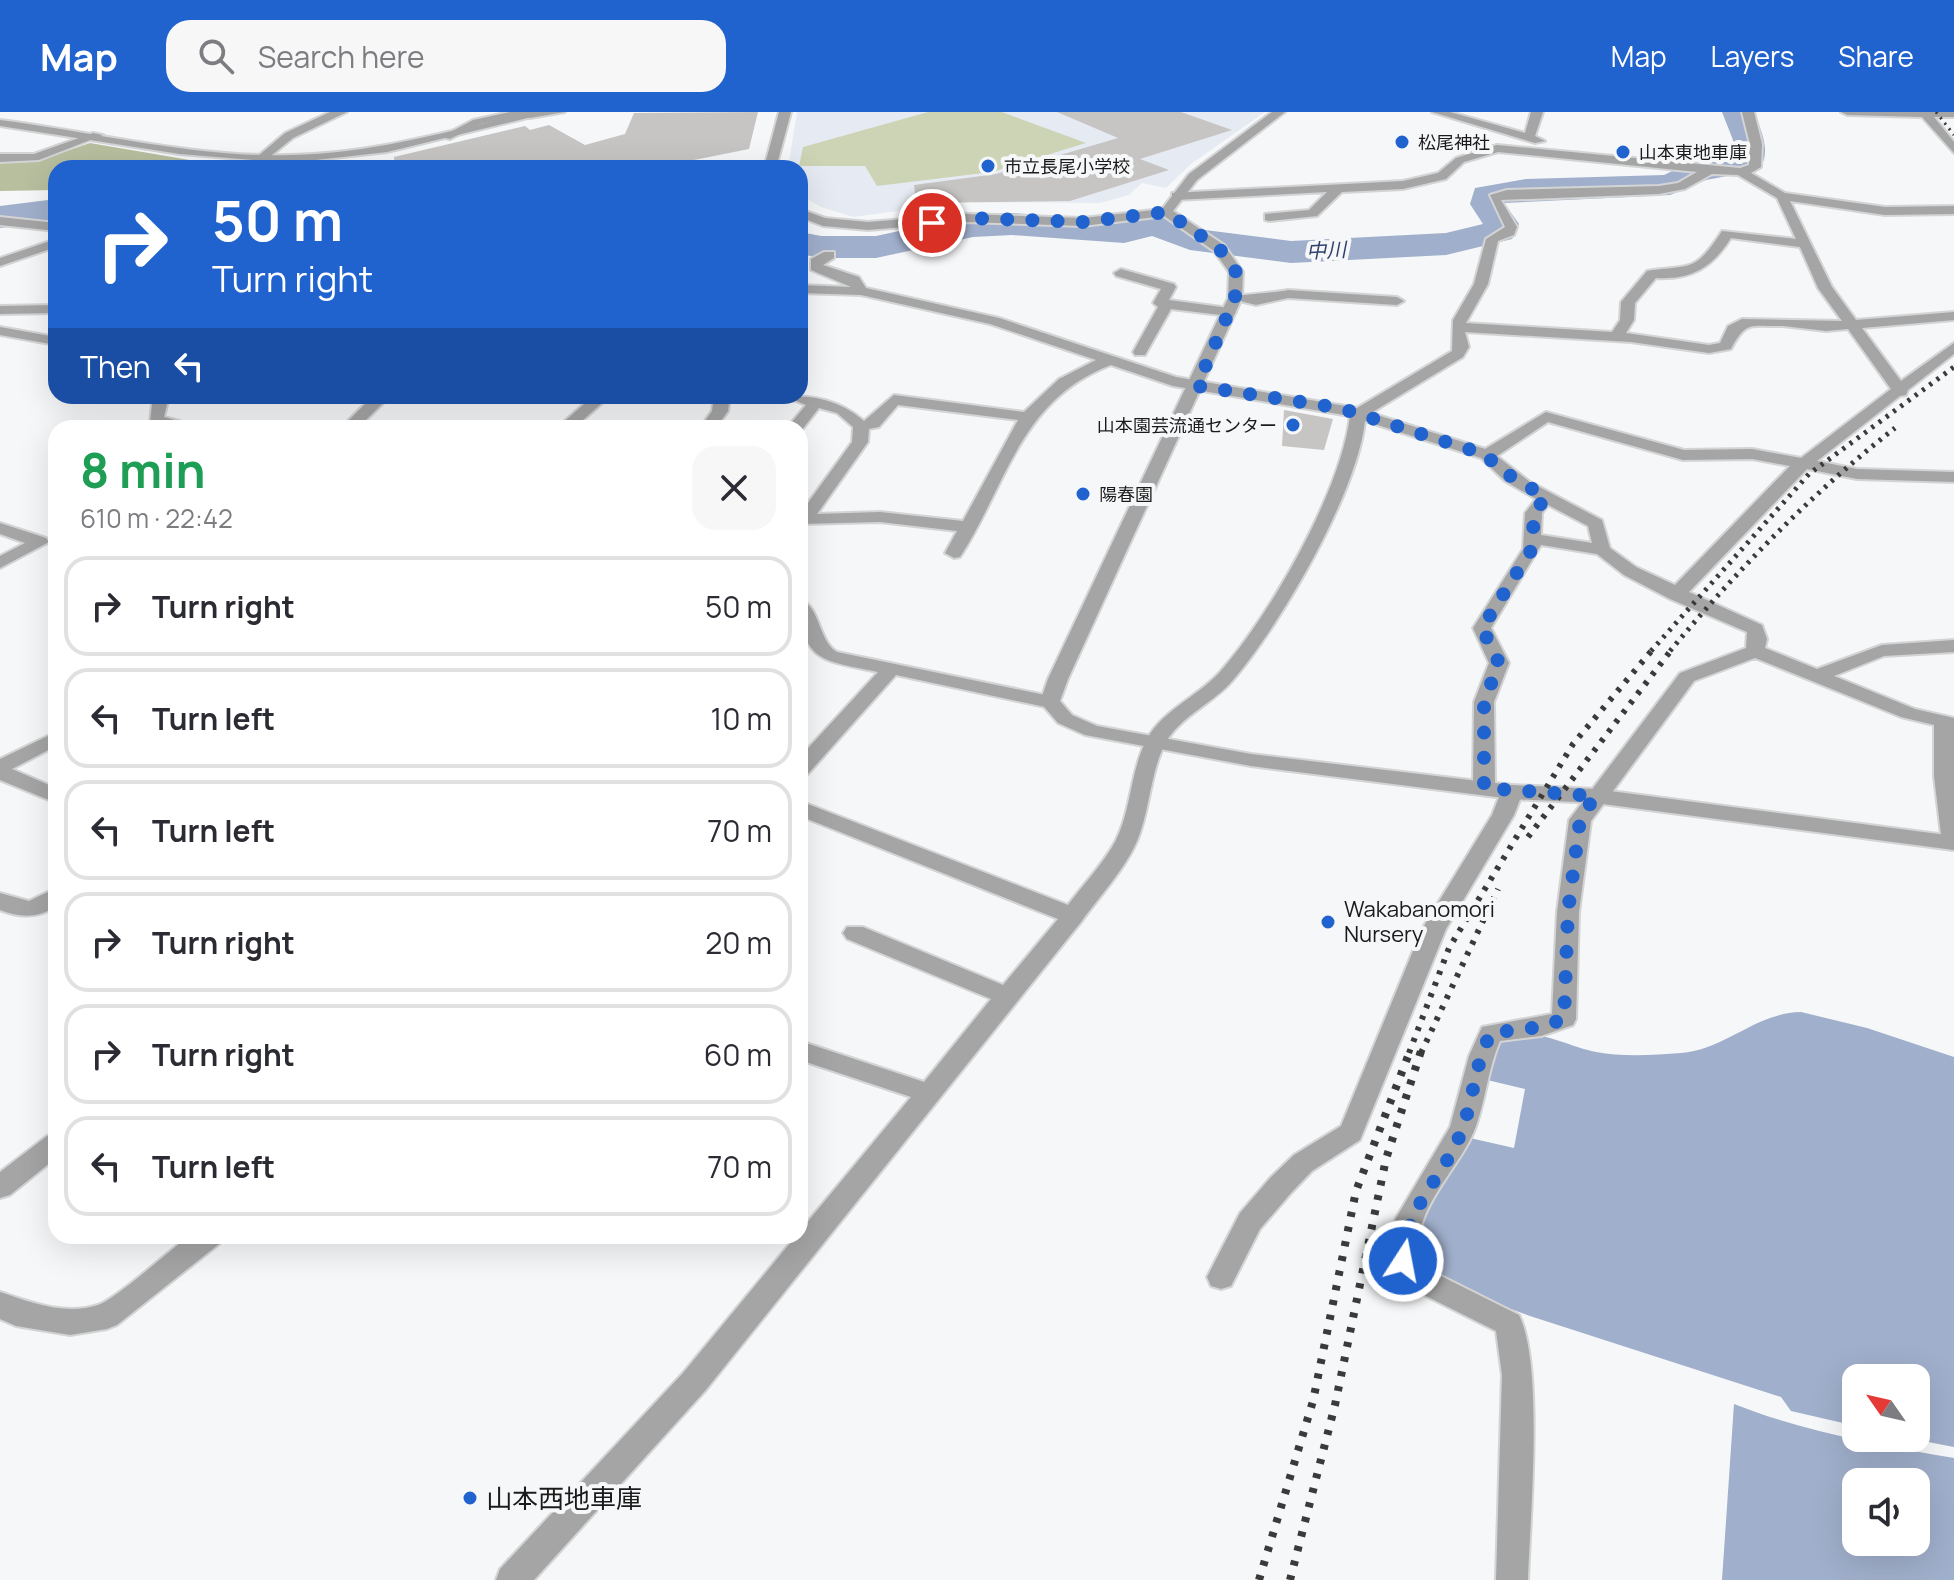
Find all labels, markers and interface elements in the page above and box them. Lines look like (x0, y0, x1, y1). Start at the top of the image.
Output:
search box (166, 20, 726, 92)
text: Map (40, 30, 118, 82)
icon: search (194, 34, 238, 78)
text: Search here (258, 36, 425, 77)
text: Map (1611, 37, 1667, 75)
text: Layers (1711, 37, 1794, 75)
text: Share (1838, 37, 1914, 75)
place label: 松尾神社 (1418, 130, 1490, 154)
marker: 松尾神社 (1393, 133, 1411, 151)
place label: 山本東地車庫 (1639, 140, 1747, 164)
marker: 山本東地車庫 (1614, 143, 1632, 161)
place label: 市立長尾小学校 (1004, 154, 1130, 178)
marker: 市立長尾小学校 (979, 157, 997, 175)
text: 50 m (212, 181, 343, 258)
pin (898, 189, 966, 257)
icon: right (80, 192, 184, 296)
icon: arrive (910, 201, 954, 245)
water label: 中川 (1305, 235, 1349, 265)
text: Turn right (212, 254, 373, 303)
icon: left (167, 344, 211, 388)
text: Then (80, 346, 151, 387)
place label: 山本園芸流通センター (1097, 413, 1277, 437)
marker: 山本園芸流通センター (1284, 416, 1302, 434)
text: 8 min (80, 437, 206, 502)
button: close (692, 446, 776, 530)
place label: 陽春園 (1099, 482, 1153, 506)
marker: 陽春園 (1074, 485, 1092, 503)
text: 610 m · 22:42 (80, 500, 233, 536)
icon: right (84, 584, 128, 628)
text: Turn right (152, 586, 295, 627)
text: 50 m (705, 586, 772, 627)
icon: left (84, 696, 128, 740)
text: Turn left (152, 698, 275, 739)
text: 10 m (711, 698, 772, 739)
icon: left (84, 808, 128, 852)
text: Turn left (152, 810, 275, 851)
text: 70 m (707, 810, 772, 851)
place label: Wakabanomori Nursery (1344, 894, 1495, 949)
marker: Wakabanomori Nursery (1319, 913, 1337, 931)
icon: right (84, 920, 128, 964)
text: Turn right (152, 922, 295, 963)
text: 20 m (705, 922, 772, 963)
icon: right (84, 1032, 128, 1076)
text: Turn right (152, 1034, 295, 1075)
text: 60 m (704, 1034, 772, 1075)
icon: left (84, 1144, 128, 1188)
text: Turn left (152, 1146, 275, 1187)
text: 70 m (707, 1146, 772, 1187)
position arrow (1361, 1219, 1445, 1303)
north arrow (1842, 1364, 1930, 1452)
map controls (1842, 1364, 1930, 1556)
button: sound (1842, 1468, 1930, 1556)
place label: 山本西地車庫 (486, 1480, 642, 1516)
marker: 山本西地車庫 (461, 1489, 479, 1507)

